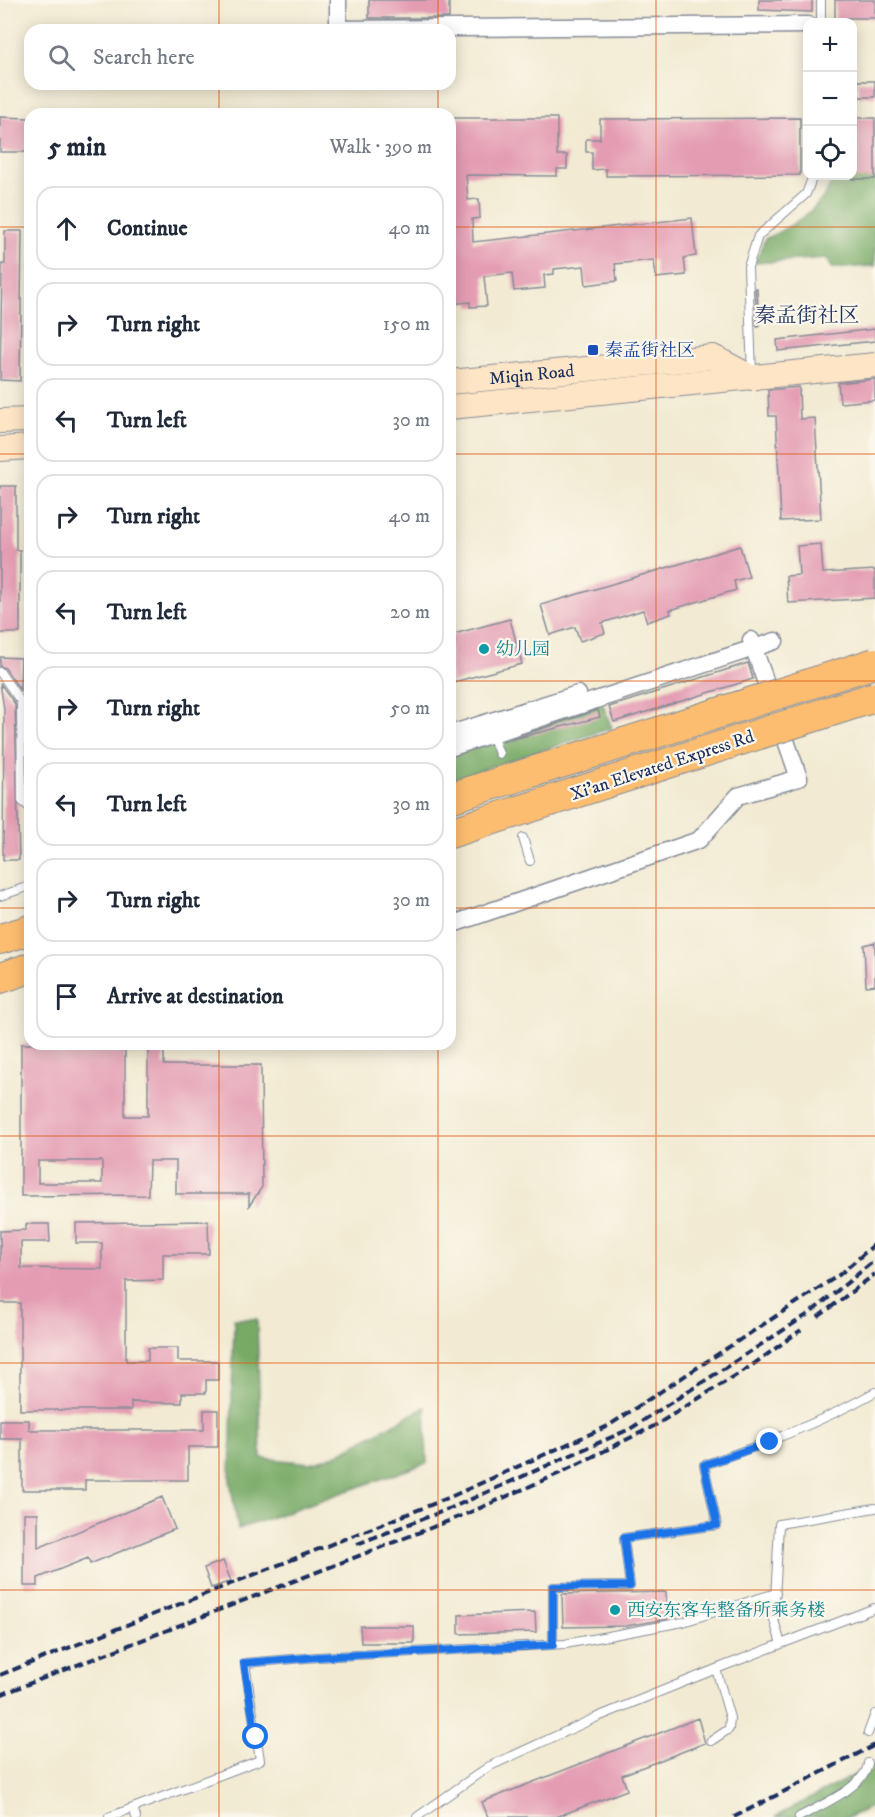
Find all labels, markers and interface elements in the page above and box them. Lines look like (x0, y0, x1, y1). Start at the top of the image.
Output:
map controls (803, 18, 857, 180)
button: + (803, 18, 857, 72)
search box (24, 24, 456, 90)
icon: search (45, 41, 78, 74)
text: Search here (93, 44, 195, 71)
button: − (803, 72, 857, 126)
button: locate (803, 126, 857, 180)
text: 5 min (48, 131, 106, 164)
text: Walk · 390 m (330, 135, 432, 160)
icon: ahead (50, 212, 83, 245)
text: Continue (107, 215, 188, 242)
text: 40 m (388, 216, 430, 241)
district label: 秦孟街社区 (755, 303, 860, 329)
icon: right (50, 308, 83, 341)
text: Turn right (107, 311, 200, 338)
text: 150 m (383, 312, 430, 337)
place label: 秦孟街社区 (605, 340, 695, 362)
marker: 秦孟街社区 (586, 343, 600, 357)
street label: Miqin Road (488, 360, 575, 390)
icon: left (50, 404, 83, 437)
text: Turn left (107, 407, 187, 434)
text: 30 m (392, 408, 430, 433)
icon: right (50, 500, 83, 533)
text: Turn right (107, 503, 200, 530)
text: 40 m (388, 504, 430, 529)
icon: left (50, 596, 83, 629)
text: Turn left (107, 599, 187, 626)
text: 20 m (390, 600, 430, 625)
place label: 幼儿园 (496, 639, 550, 661)
marker: 幼儿园 (477, 642, 491, 656)
icon: right (50, 692, 83, 725)
text: Turn right (107, 695, 200, 722)
text: 50 m (390, 696, 430, 721)
street label: Xi'an Elevated Express Rd (568, 726, 757, 806)
icon: left (50, 788, 83, 821)
text: Turn left (107, 791, 187, 818)
text: 30 m (392, 792, 430, 817)
icon: right (50, 884, 83, 917)
text: Turn right (107, 887, 200, 914)
text: 30 m (392, 888, 430, 913)
icon: arrive (50, 980, 83, 1013)
text: Arrive at destination (107, 983, 284, 1010)
route end (756, 1428, 782, 1454)
place label: 西安东客车整备所乘务楼 (627, 1600, 825, 1622)
marker: 西安东客车整备所乘务楼 (608, 1603, 622, 1617)
route start (242, 1723, 268, 1749)

